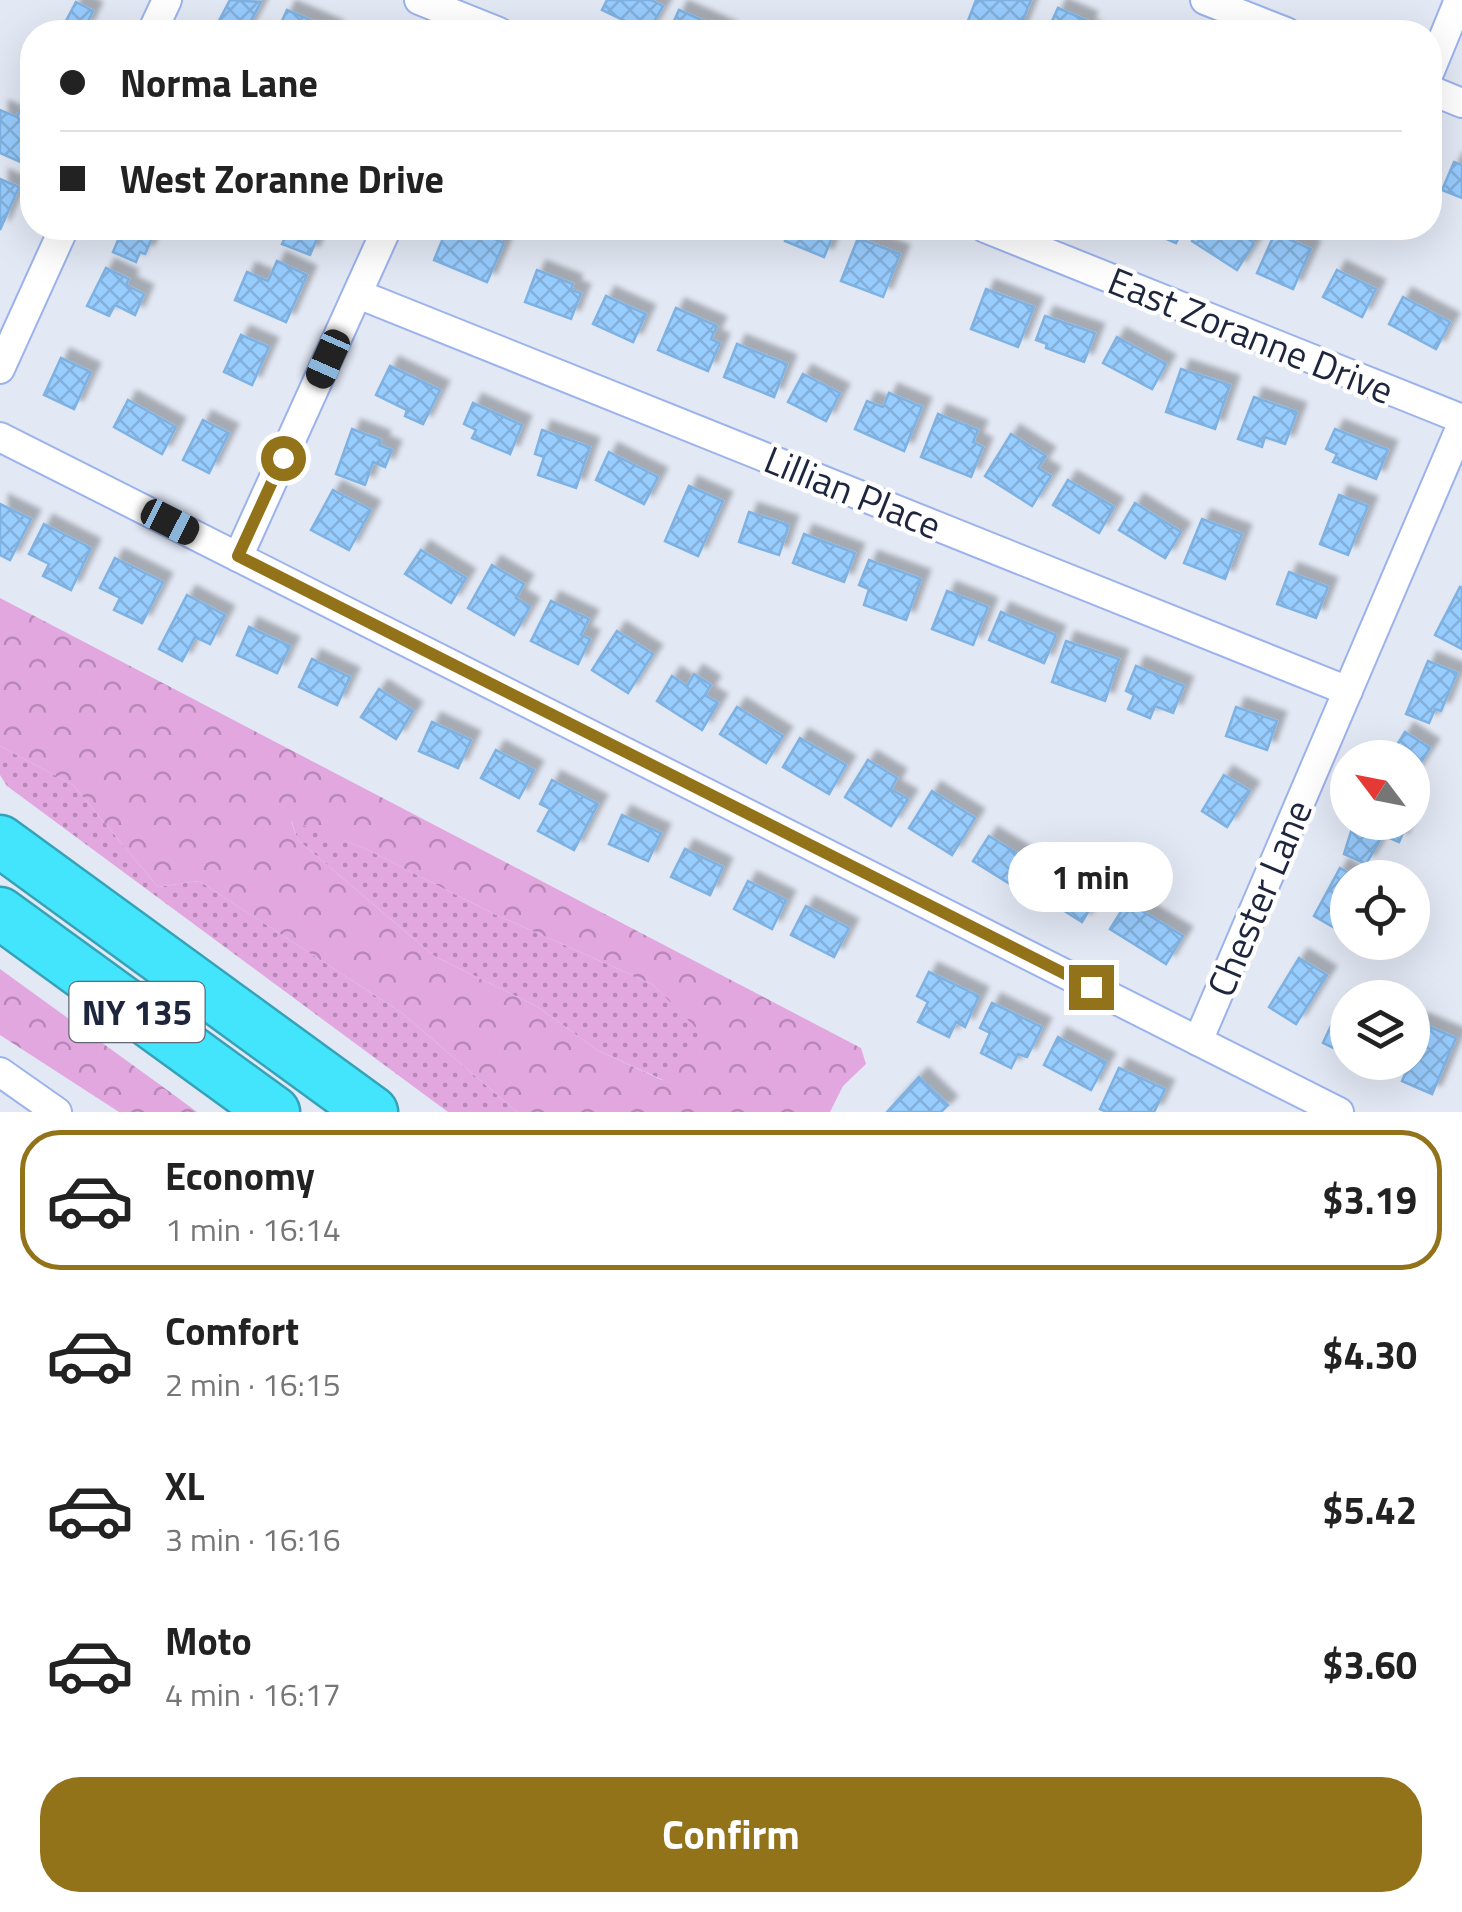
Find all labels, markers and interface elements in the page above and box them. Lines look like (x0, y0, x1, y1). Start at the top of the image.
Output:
text: Norma Lane (120, 54, 318, 112)
text: West Zoranne Drive (120, 150, 444, 208)
street label: East Zoranne Drive (1100, 251, 1402, 419)
car (302, 325, 354, 393)
street label: Lillian Place (756, 430, 950, 554)
route start (261, 436, 306, 481)
car (136, 495, 204, 549)
north arrow (1330, 740, 1430, 840)
map controls (1330, 740, 1430, 1080)
street label: Chester Lane (1192, 791, 1326, 1005)
callout: 1 min (1008, 842, 1174, 912)
text: 1 min (1052, 853, 1129, 901)
button: locate (1330, 860, 1430, 960)
route end (1069, 965, 1114, 1010)
button: layers (1330, 980, 1430, 1080)
road number: NY 135 (70, 982, 204, 1042)
text: Economy (165, 1147, 315, 1205)
icon: car (45, 1155, 135, 1245)
text: $3.19 (1322, 1171, 1417, 1229)
text: 1 min · 16:14 (165, 1205, 341, 1253)
text: Comfort (165, 1302, 299, 1360)
icon: car (45, 1310, 135, 1400)
text: $4.30 (1322, 1326, 1417, 1384)
text: 2 min · 16:15 (165, 1360, 341, 1408)
text: XL (165, 1457, 205, 1515)
icon: car (45, 1465, 135, 1555)
text: $5.42 (1322, 1481, 1417, 1539)
text: 3 min · 16:16 (165, 1515, 341, 1563)
text: Moto (165, 1612, 252, 1670)
icon: car (45, 1620, 135, 1710)
text: $3.60 (1322, 1636, 1417, 1694)
text: 4 min · 16:17 (165, 1670, 341, 1718)
button: Confirm (40, 1777, 1422, 1892)

